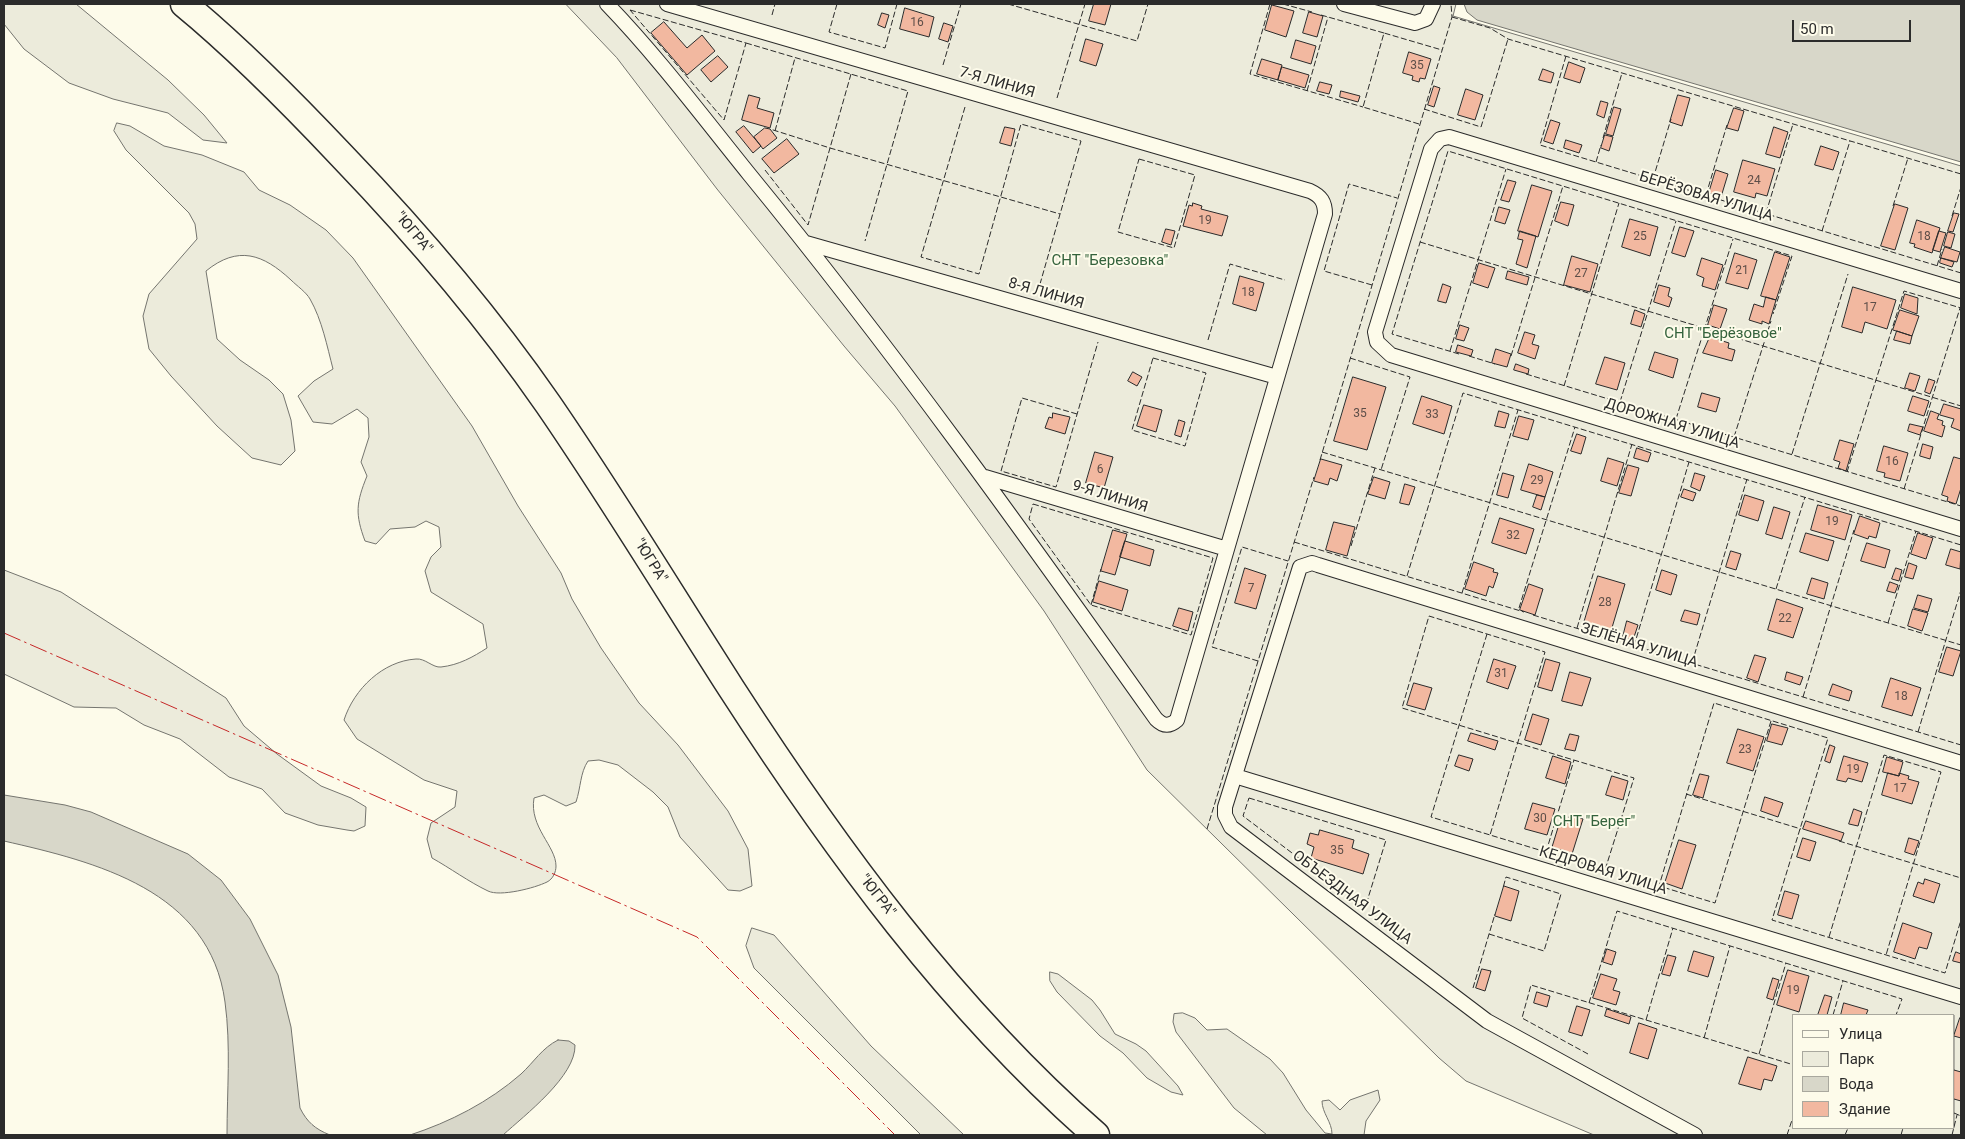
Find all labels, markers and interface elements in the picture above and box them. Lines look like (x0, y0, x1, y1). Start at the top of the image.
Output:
scale bar (1795, 10, 1914, 42)
house number: 16 (910, 16, 924, 30)
text: 50 m (1800, 20, 1834, 38)
house number: 35 (1410, 59, 1424, 73)
street label: 7-Я ЛИНИЯ (957, 64, 1037, 102)
street label: БЕРЁЗОВАЯ УЛИЦА (1637, 168, 1775, 226)
house number: 24 (1747, 174, 1761, 188)
street label: "ЮГРА" (390, 209, 436, 257)
house number: 19 (1198, 214, 1212, 228)
house number: 25 (1633, 230, 1647, 244)
house number: 18 (1917, 230, 1931, 244)
park label: СНТ "Березовка" (1052, 252, 1168, 270)
house number: 21 (1735, 264, 1749, 278)
house number: 27 (1574, 267, 1588, 281)
street label: 8-Я ЛИНИЯ (1006, 275, 1086, 313)
house number: 18 (1241, 286, 1255, 300)
house number: 17 (1863, 301, 1877, 315)
park label: СНТ "Берёзовое" (1664, 325, 1782, 343)
street label: ДОРОЖНАЯ УЛИЦА (1603, 395, 1741, 453)
house number: 35 (1353, 407, 1367, 421)
house number: 33 (1425, 408, 1439, 422)
house number: 16 (1885, 455, 1899, 469)
house number: 6 (1097, 463, 1103, 477)
house number: 29 (1530, 474, 1544, 488)
street label: 9-Я ЛИНИЯ (1070, 477, 1150, 517)
house number: 19 (1825, 515, 1839, 529)
house number: 32 (1506, 529, 1520, 543)
street label: "ЮГРА" (629, 536, 671, 586)
house number: 7 (1248, 582, 1254, 596)
house number: 28 (1598, 596, 1612, 610)
house number: 22 (1778, 612, 1792, 626)
street label: ЗЕЛЁНАЯ УЛИЦА (1578, 620, 1700, 672)
house number: 31 (1494, 667, 1508, 681)
house number: 18 (1894, 690, 1908, 704)
house number: 23 (1738, 743, 1752, 757)
house number: 19 (1846, 763, 1860, 777)
house number: 17 (1893, 782, 1907, 796)
house number: 30 (1533, 812, 1547, 826)
park label: СНТ "Берег" (1553, 813, 1635, 831)
street label: КЕДРОВАЯ УЛИЦА (1537, 843, 1669, 899)
house number: 35 (1330, 844, 1344, 858)
street label: ОБЪЕЗДНАЯ УЛИЦА (1289, 847, 1415, 949)
street label: "ЮГРА" (855, 871, 899, 921)
house number: 19 (1786, 984, 1800, 998)
legend (1792, 1014, 1955, 1129)
text: Улица (1839, 1025, 1882, 1043)
text: Парк (1839, 1050, 1874, 1068)
text: Вода (1839, 1075, 1874, 1093)
text: Здание (1839, 1100, 1890, 1118)

